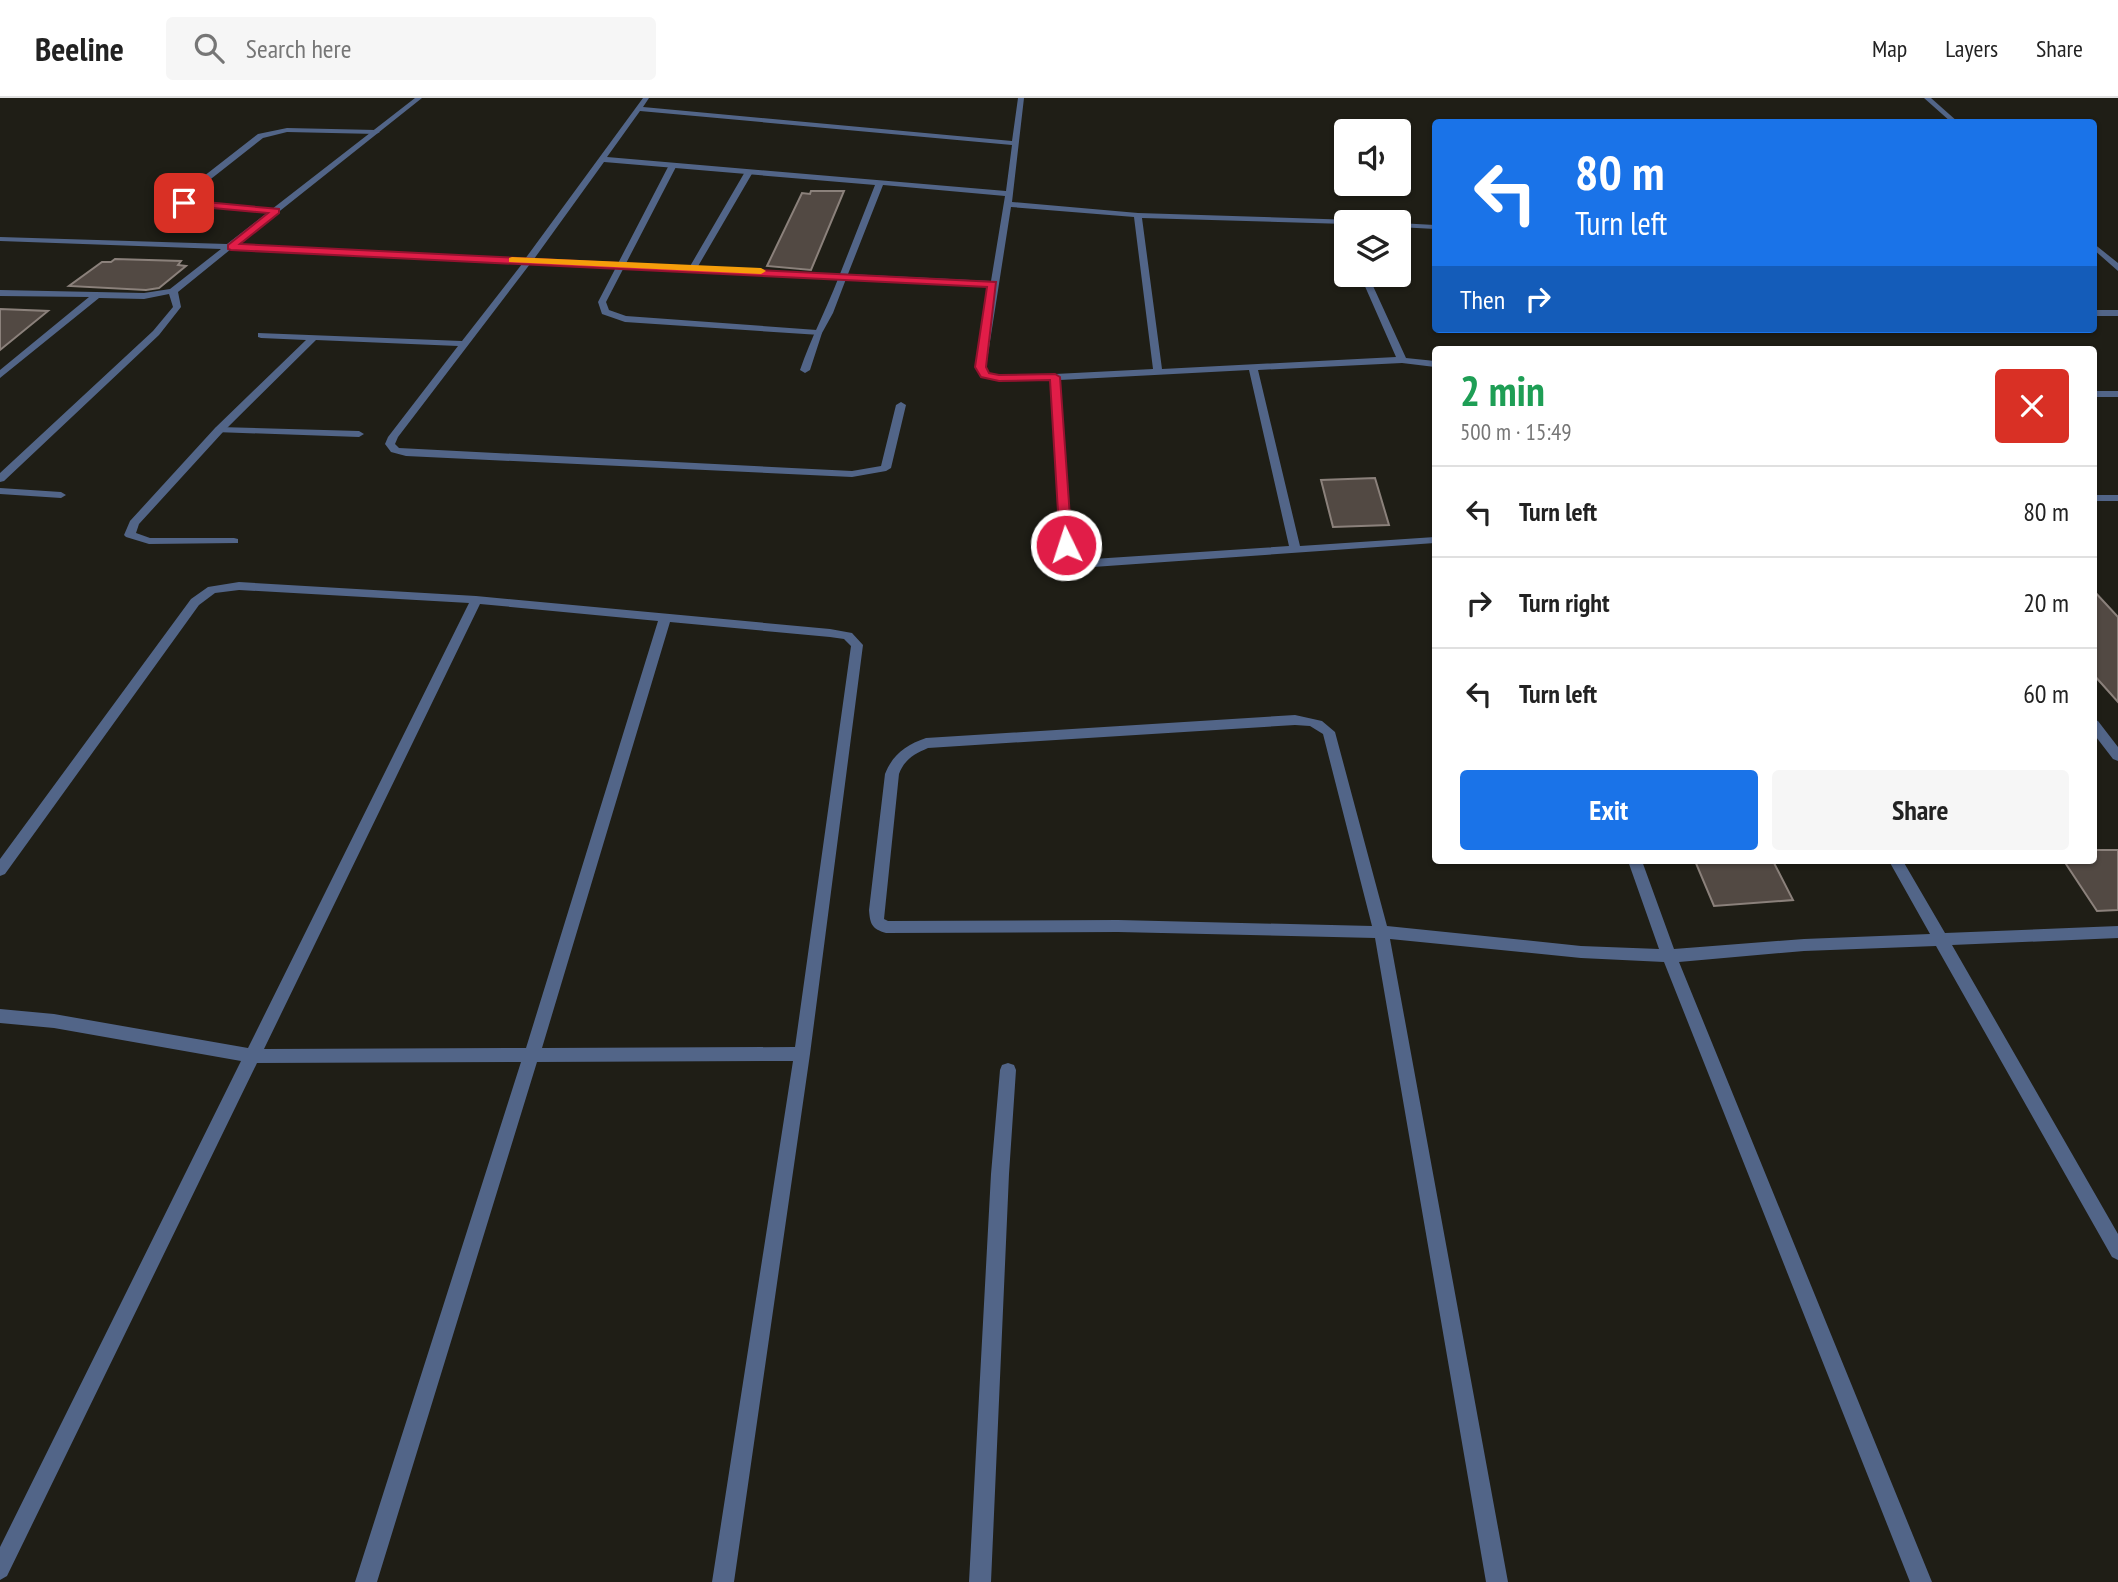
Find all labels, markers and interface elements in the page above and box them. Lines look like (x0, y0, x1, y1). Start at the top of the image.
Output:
search box (166, 17, 656, 80)
text: Beeline (35, 27, 124, 70)
icon: search (190, 29, 228, 67)
text: Search here (246, 32, 351, 65)
text: Map (1872, 33, 1907, 64)
text: Layers (1945, 33, 1998, 64)
text: Share (2036, 33, 2083, 64)
map controls (1334, 119, 1411, 287)
button: sound (1334, 119, 1411, 196)
text: 80 m (1575, 140, 1664, 204)
icon: left (1460, 147, 1551, 238)
pin (154, 173, 214, 233)
icon: arrive (165, 184, 203, 222)
text: Turn left (1575, 202, 1667, 244)
button: layers (1334, 210, 1411, 287)
icon: right (1519, 280, 1557, 318)
text: Then (1460, 283, 1505, 316)
text: 2 min (1460, 363, 1545, 418)
button: close (1995, 369, 2069, 443)
text: 500 m · 15:49 (1460, 417, 1572, 446)
icon: left (1460, 493, 1498, 531)
text: Turn left (1519, 495, 1597, 528)
text: 80 m (2023, 495, 2069, 528)
position arrow (1029, 508, 1103, 582)
icon: right (1460, 584, 1498, 622)
text: Turn right (1519, 586, 1610, 619)
text: 20 m (2023, 586, 2069, 619)
icon: left (1460, 675, 1498, 713)
text: Turn left (1519, 677, 1597, 710)
text: 60 m (2023, 677, 2069, 710)
button: Exit (1460, 770, 1758, 850)
button: Share (1772, 770, 2069, 850)

